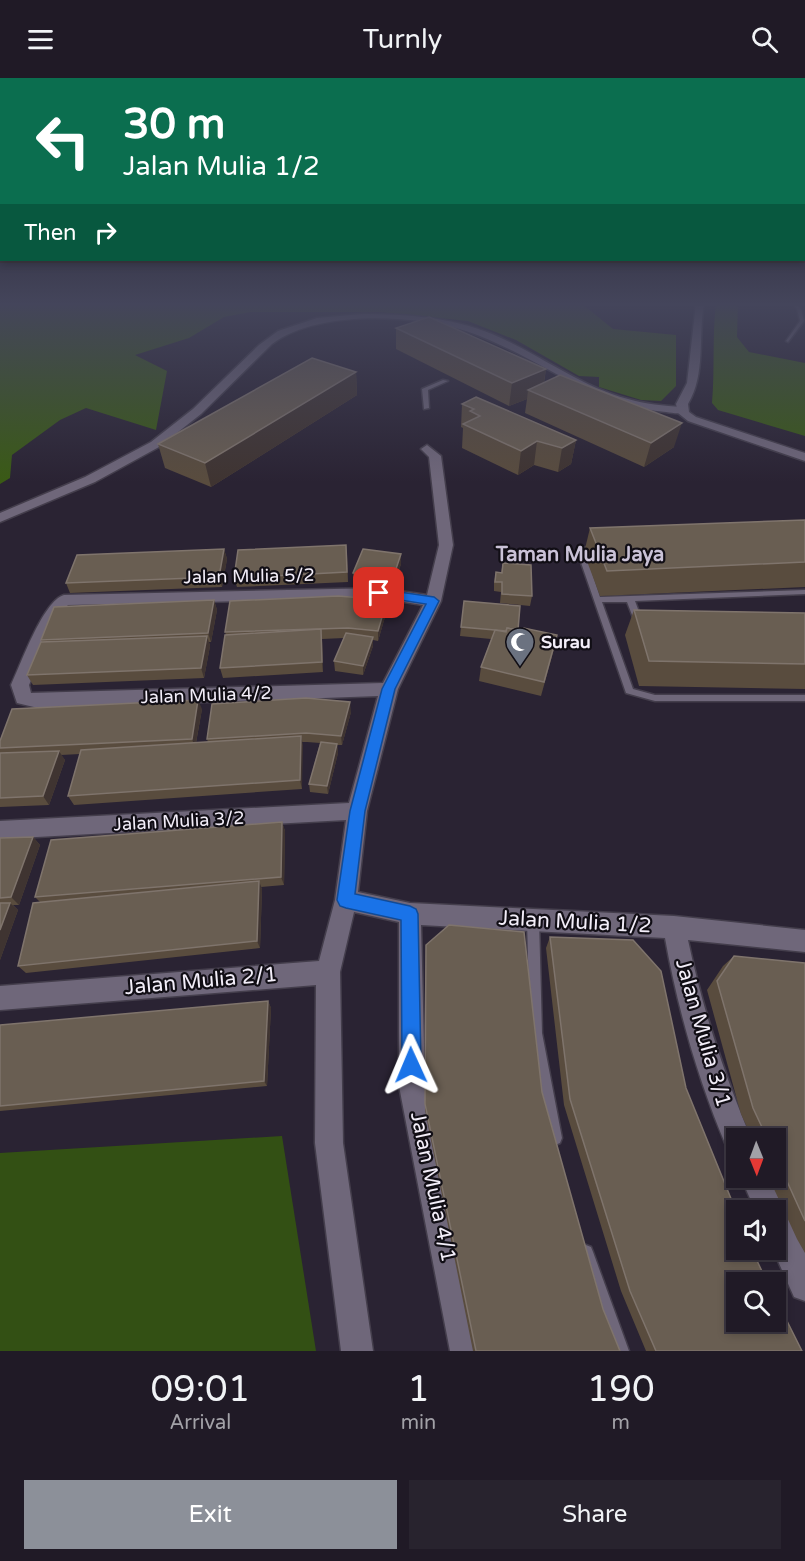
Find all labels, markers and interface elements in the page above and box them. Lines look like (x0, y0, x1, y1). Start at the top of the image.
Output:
icon: menu (24, 23, 57, 56)
text: Turnly (363, 23, 442, 56)
icon: search (748, 23, 781, 56)
text: 30 m (123, 99, 225, 150)
icon: left (24, 102, 102, 180)
text: Jalan Mulia 1/2 (123, 150, 320, 183)
icon: right (89, 216, 122, 249)
text: Then (24, 220, 77, 246)
district label: Taman Mulia Jaya (495, 543, 664, 567)
street label: Jalan Mulia 5/2 (183, 564, 315, 588)
pin (353, 567, 404, 618)
icon: arrive (362, 576, 395, 609)
mosque icon: Surau (504, 626, 536, 668)
place label: Surau (541, 631, 591, 653)
street label: Jalan Mulia 4/2 (140, 682, 272, 708)
street label: Jalan Mulia 3/2 (113, 807, 245, 835)
street label: Jalan Mulia 1/2 (498, 906, 652, 938)
street label: Jalan Mulia 3/1 (670, 956, 736, 1110)
street label: Jalan Mulia 2/1 (124, 962, 278, 1000)
position arrow (379, 1033, 443, 1097)
street label: Jalan Mulia 4/1 (405, 1110, 461, 1264)
north arrow (726, 1128, 786, 1188)
map controls (726, 1128, 786, 1332)
button: sound (726, 1200, 786, 1260)
button: search (726, 1272, 786, 1332)
text: 09:01 (150, 1368, 250, 1411)
text: 1 (407, 1368, 430, 1411)
text: 190 (587, 1368, 655, 1411)
text: Arrival (169, 1411, 231, 1435)
text: min (401, 1411, 436, 1435)
text: m (611, 1411, 630, 1435)
button: Exit (24, 1480, 397, 1549)
button: Share (409, 1480, 781, 1549)

